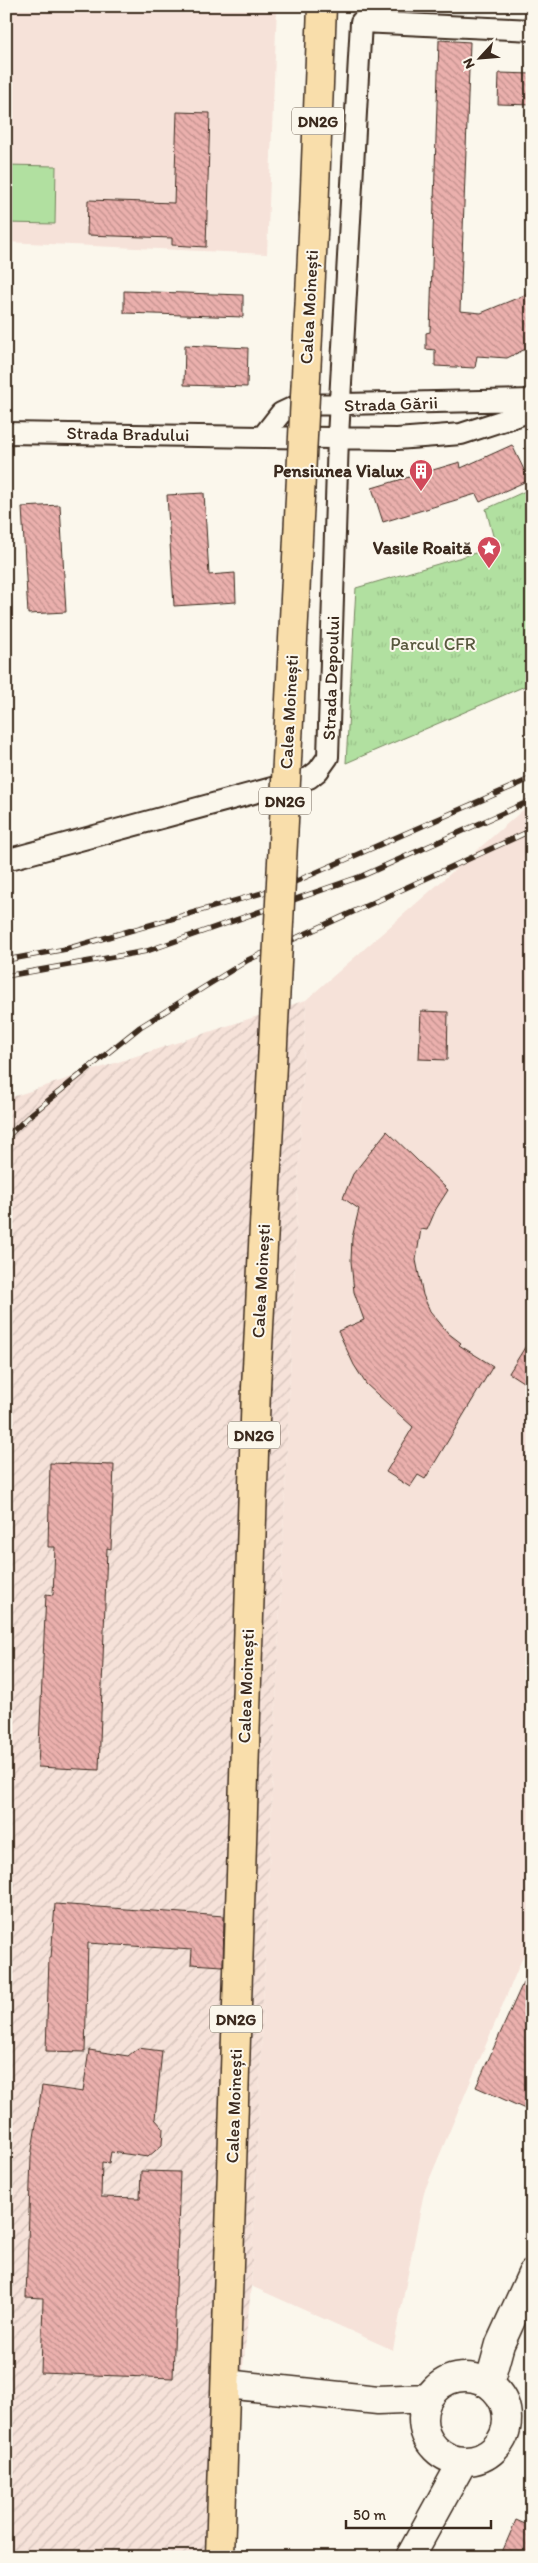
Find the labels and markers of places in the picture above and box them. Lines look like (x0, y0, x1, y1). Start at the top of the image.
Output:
building icon: Pensiunea Vialux (408, 458, 434, 492)
place label: Pensiunea Vialux (273, 460, 404, 482)
place icon: Vasile Roaită (476, 535, 502, 569)
place label: Vasile Roaită (373, 537, 473, 559)

